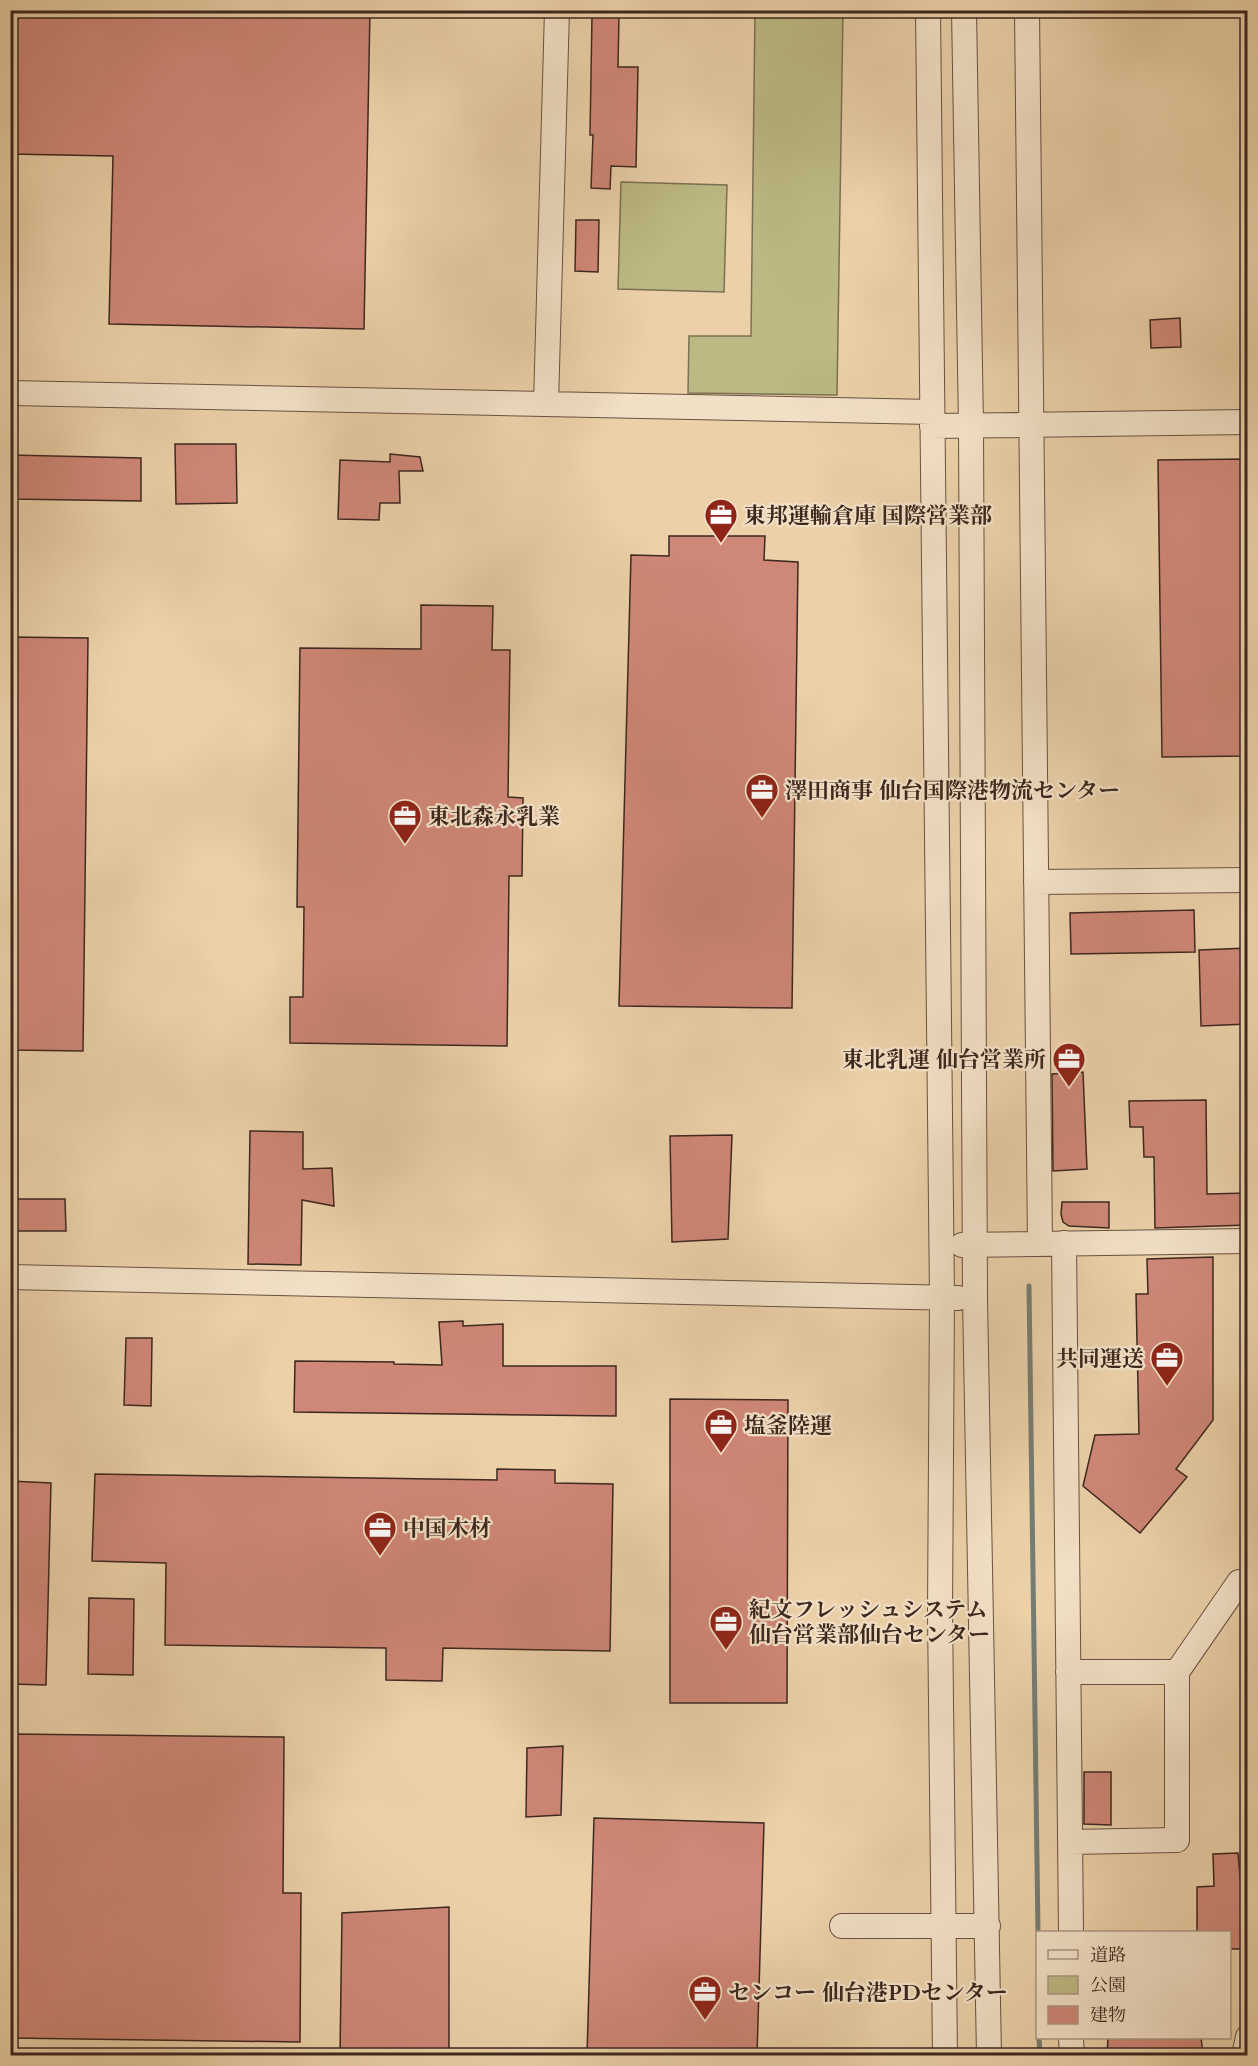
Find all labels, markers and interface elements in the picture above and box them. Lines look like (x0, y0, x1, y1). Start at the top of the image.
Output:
office icon: 東邦運輸倉庫 国際営業部 (703, 497, 739, 544)
place label: 東邦運輸倉庫 国際営業部 (744, 501, 992, 531)
office icon: 澤田商事 仙台国際港物流センター (744, 772, 780, 819)
place label: 澤田商事 仙台国際港物流センター (785, 776, 1120, 806)
office icon: 東北森永乳業 (387, 798, 423, 845)
place label: 東北森永乳業 (428, 802, 560, 832)
office icon: 東北乳運 仙台営業所 (1051, 1041, 1087, 1088)
place label: 東北乳運 仙台営業所 (842, 1045, 1046, 1075)
office icon: 共同運送 (1149, 1340, 1185, 1387)
place label: 共同運送 (1056, 1344, 1144, 1374)
office icon: 塩釜陸運 (703, 1407, 739, 1454)
place label: 塩釜陸運 (744, 1411, 832, 1441)
office icon: 中国木材 (362, 1510, 398, 1557)
place label: 中国木材 (403, 1514, 491, 1544)
place label: 紀文フレッシュシステム 仙台営業部仙台センター (749, 1595, 990, 1650)
office icon: 紀文フレッシュシステム 仙台営業部仙台センター (708, 1604, 744, 1651)
legend (1036, 1931, 1231, 2039)
text: 道路 (1090, 1943, 1126, 1968)
text: 公園 (1090, 1973, 1126, 1998)
office icon: センコー 仙台港PDセンター (687, 1974, 723, 2021)
place label: センコー 仙台港PDセンター (728, 1978, 1008, 2008)
text: 建物 (1090, 2003, 1126, 2028)

